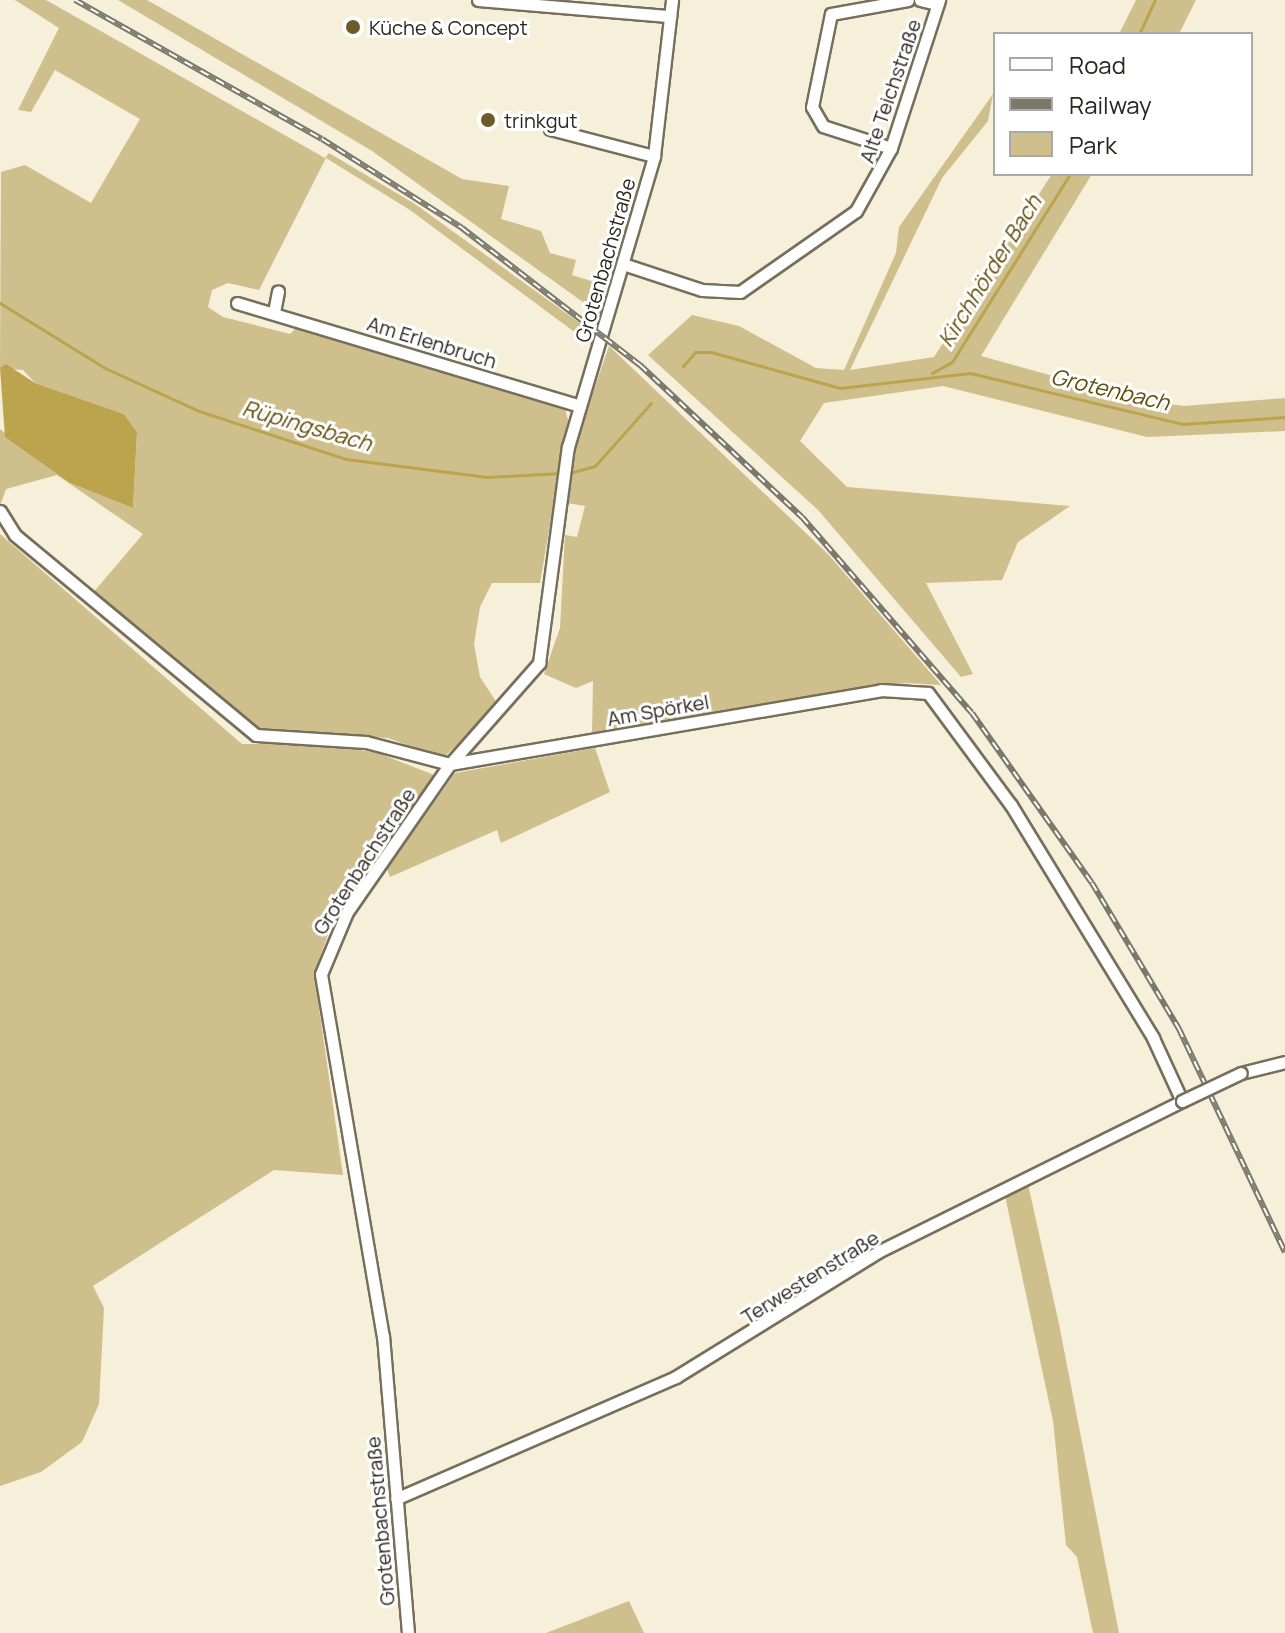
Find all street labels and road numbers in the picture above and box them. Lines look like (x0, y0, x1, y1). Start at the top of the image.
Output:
street label: Alte Teichstraße (854, 16, 926, 166)
street label: Grotenbachstraße (570, 175, 640, 345)
street label: Am Erlenbruch (364, 311, 500, 373)
street label: Am Spörkel (605, 689, 711, 731)
street label: Grotenbachstraße (308, 783, 420, 939)
street label: Terwestenstraße (737, 1225, 883, 1329)
street label: Grotenbachstraße (361, 1435, 399, 1607)

